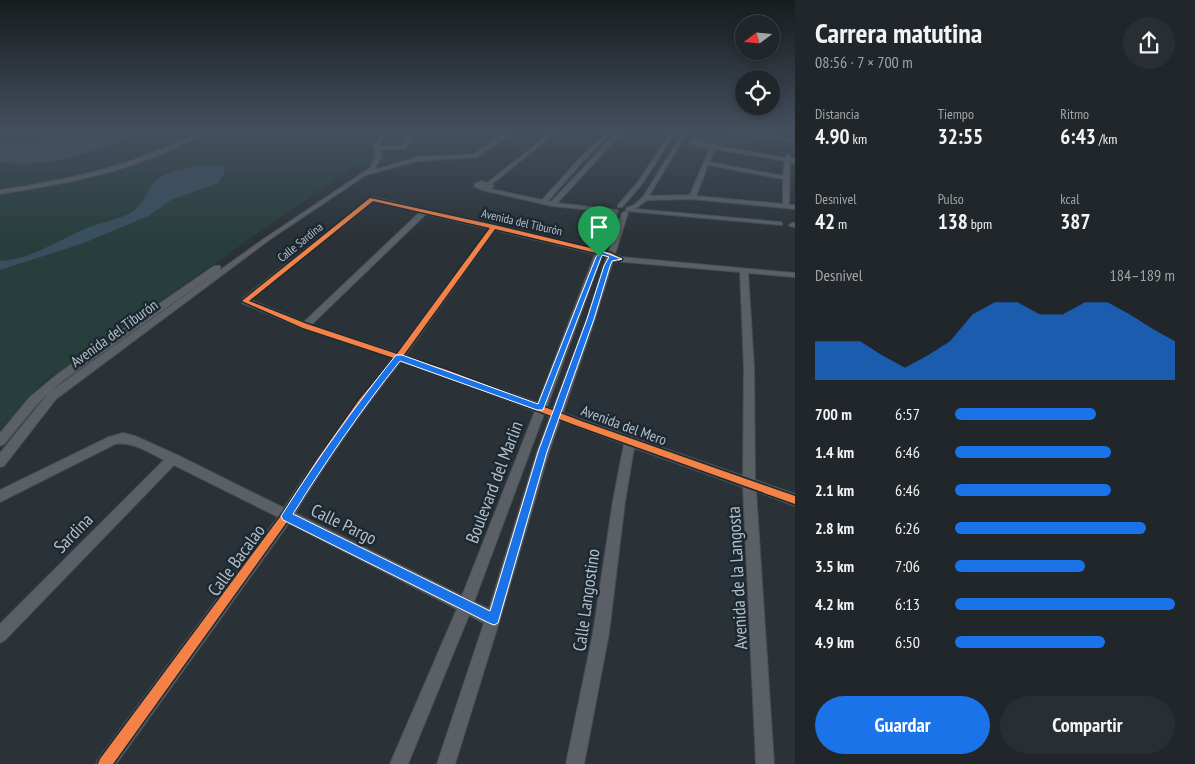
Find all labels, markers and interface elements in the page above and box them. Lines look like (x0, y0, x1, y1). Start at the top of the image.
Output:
text: Carrera matutina (815, 14, 982, 51)
north arrow (735, 15, 780, 60)
map controls (735, 15, 780, 115)
button: share (1123, 17, 1175, 69)
text: 08:56 · 7 × 700 m (815, 52, 913, 72)
button: locate (735, 70, 780, 115)
text: Distancia (815, 105, 859, 123)
text: Tiempo (938, 105, 974, 123)
text: Ritmo (1060, 105, 1089, 123)
text: 4.90 (815, 123, 850, 150)
text: 32:55 (938, 123, 983, 150)
text: 6:43 (1060, 123, 1096, 150)
text: km (850, 130, 867, 148)
text: /km (1096, 130, 1117, 148)
text: Desnivel (815, 190, 857, 208)
text: Pulso (938, 190, 964, 208)
text: kcal (1060, 190, 1079, 208)
street label: Avenida del Tiburón (480, 205, 564, 239)
pin (578, 206, 620, 257)
text: 42 (815, 208, 835, 235)
text: 138 (938, 208, 968, 235)
text: 387 (1060, 208, 1090, 235)
icon: arrive (585, 213, 613, 241)
text: m (835, 215, 847, 233)
text: bpm (968, 215, 992, 233)
street label: Calle Sardina (274, 219, 326, 265)
text: Desnivel (815, 265, 862, 285)
text: 184–189 m (1110, 265, 1175, 285)
street label: Avenida del Tiburón (67, 295, 161, 371)
street label: Avenida del Mero (579, 401, 669, 449)
text: 700 m (815, 404, 852, 424)
text: 6:57 (895, 404, 920, 424)
street label: Boulevard del Marlin (460, 418, 528, 546)
text: 1.4 km (815, 442, 854, 462)
text: 6:46 (895, 442, 920, 462)
text: 2.1 km (815, 480, 854, 500)
text: 6:46 (895, 480, 920, 500)
street label: Calle Pargo (307, 498, 381, 550)
street label: Avenida de la Langosta (722, 506, 752, 650)
street label: Sardina (49, 508, 97, 558)
text: 2.8 km (815, 518, 854, 538)
text: 6:26 (895, 518, 920, 538)
street label: Calle Bacalao (202, 519, 270, 600)
street label: Calle Langostino (567, 547, 605, 653)
text: 3.5 km (815, 556, 854, 576)
text: 7:06 (895, 556, 920, 576)
text: 4.2 km (815, 594, 854, 614)
text: 6:13 (895, 594, 920, 614)
text: 4.9 km (815, 632, 854, 652)
text: 6:50 (895, 632, 920, 652)
button: Guardar (815, 696, 990, 754)
button: Compartir (1000, 696, 1175, 754)

